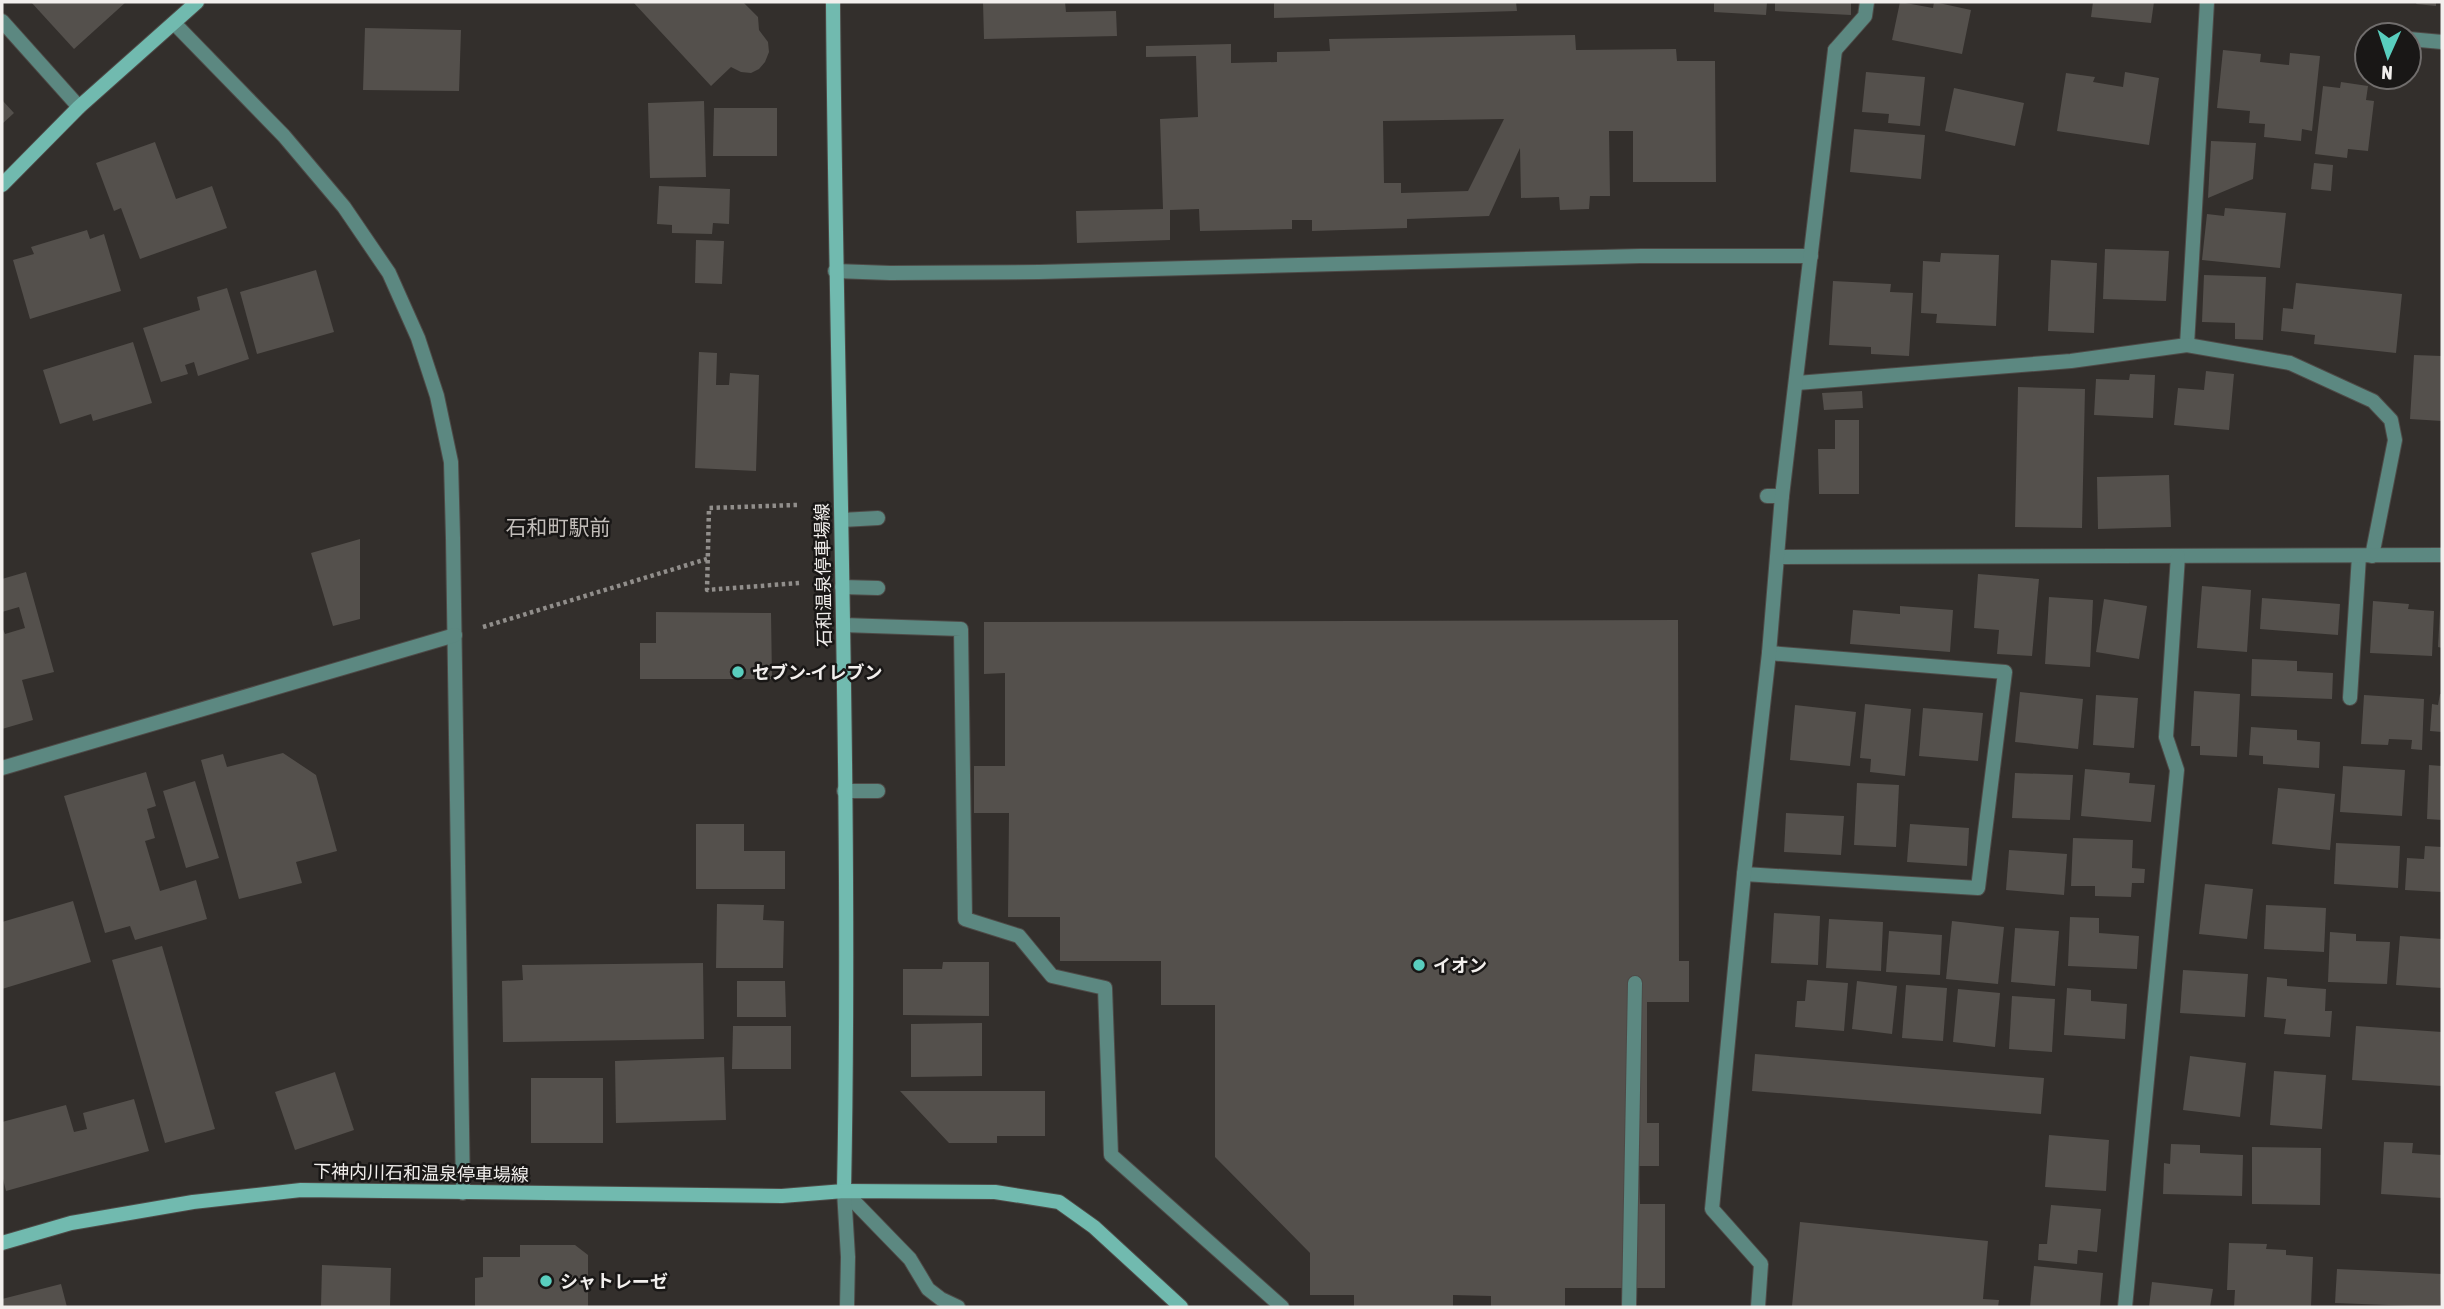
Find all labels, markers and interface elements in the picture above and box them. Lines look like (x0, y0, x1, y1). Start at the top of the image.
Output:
north arrow (2353, 21, 2423, 91)
text: N (2381, 62, 2393, 84)
street label: 石和温泉停車場線 (811, 503, 835, 647)
district label: 石和町駅前 (506, 515, 611, 539)
place label: セブン-イレブン (752, 662, 883, 683)
marker: セブン-イレブン (730, 664, 746, 680)
place label: イオン (1433, 955, 1487, 976)
marker: イオン (1411, 957, 1427, 973)
street label: 下神内川石和温泉停車場線 (313, 1161, 529, 1185)
place label: シャトレーゼ (560, 1271, 668, 1292)
marker: シャトレーゼ (538, 1273, 554, 1289)

